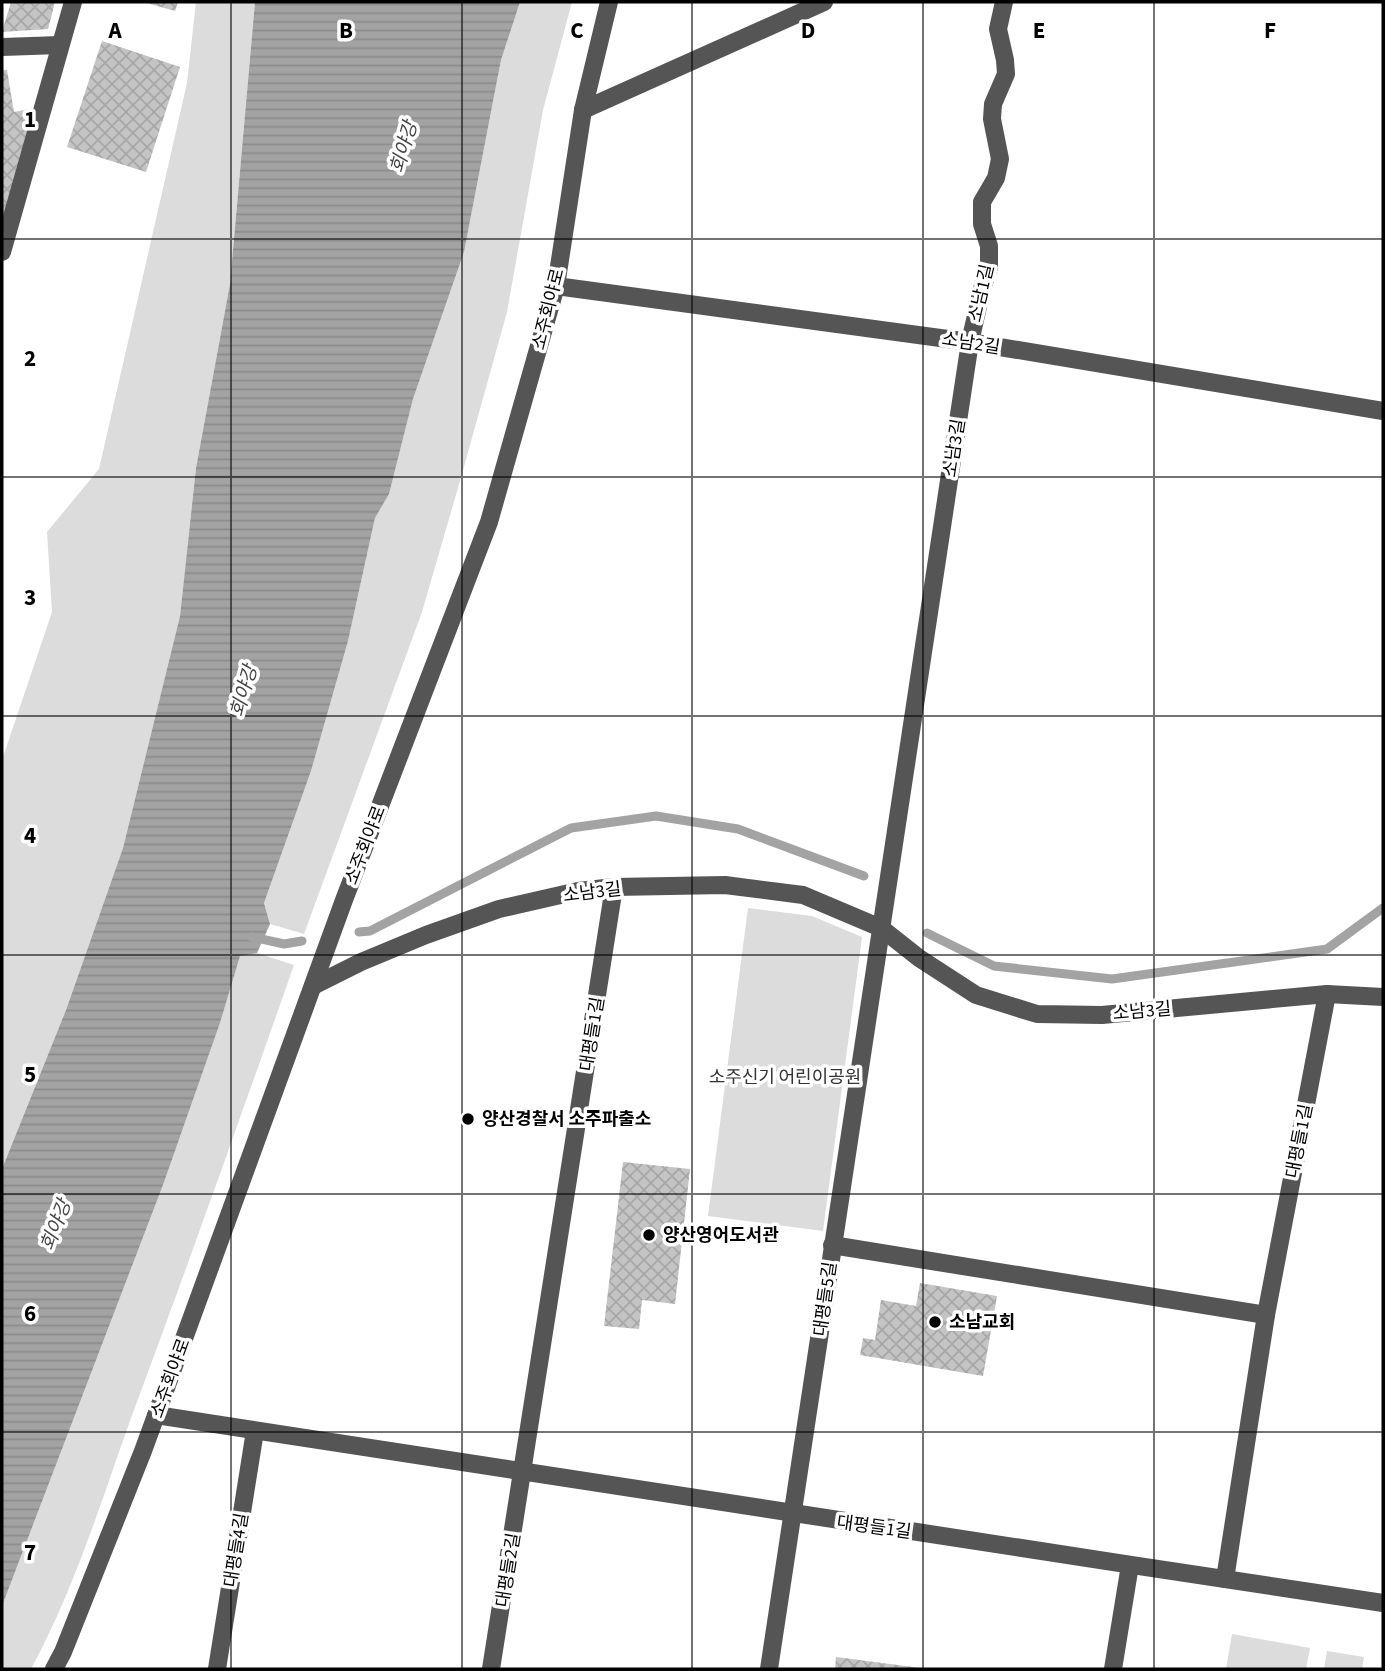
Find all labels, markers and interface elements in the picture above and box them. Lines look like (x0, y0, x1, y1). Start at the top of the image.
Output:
text: A (107, 14, 122, 47)
text: B (339, 14, 353, 47)
text: C (570, 14, 584, 47)
text: D (801, 14, 815, 47)
text: E (1033, 14, 1045, 47)
text: F (1264, 14, 1276, 47)
text: 1 (24, 103, 36, 136)
water label: 회야강 (384, 116, 425, 176)
street label: 소남1길 (963, 262, 1000, 324)
street label: 소주회야로 (526, 266, 571, 352)
street label: 소남2길 (940, 327, 1002, 360)
text: 2 (24, 342, 36, 375)
street label: 소남3길 (938, 417, 971, 479)
text: 3 (24, 581, 36, 614)
water label: 회야강 (224, 660, 265, 720)
street label: 소주회야로 (339, 802, 392, 888)
text: 4 (24, 819, 36, 852)
street label: 소남3길 (561, 877, 623, 908)
street label: 대평들1길 (574, 995, 611, 1073)
street label: 소남3길 (1112, 996, 1172, 1027)
text: 5 (24, 1058, 36, 1091)
park label: 소주신기 어린이공원 (709, 1065, 861, 1090)
street label: 대평들1길 (1280, 1102, 1319, 1180)
place label: 양산경찰서 소주파출소 (482, 1107, 651, 1132)
marker: 양산경찰서 소주파출소 (460, 1111, 476, 1127)
water label: 회야강 (34, 1194, 79, 1255)
place label: 양산영어도서관 (663, 1223, 779, 1248)
marker: 양산영어도서관 (641, 1227, 657, 1243)
street label: 대평들5길 (808, 1260, 843, 1338)
text: 6 (24, 1297, 36, 1330)
place label: 소남교회 (949, 1310, 1015, 1335)
marker: 소남교회 (927, 1314, 943, 1330)
street label: 소주회야로 (145, 1335, 196, 1421)
street label: 대평들1길 (835, 1510, 913, 1545)
street label: 대평들4길 (218, 1511, 255, 1589)
street label: 대평들2길 (490, 1531, 527, 1609)
text: 7 (24, 1536, 36, 1569)

